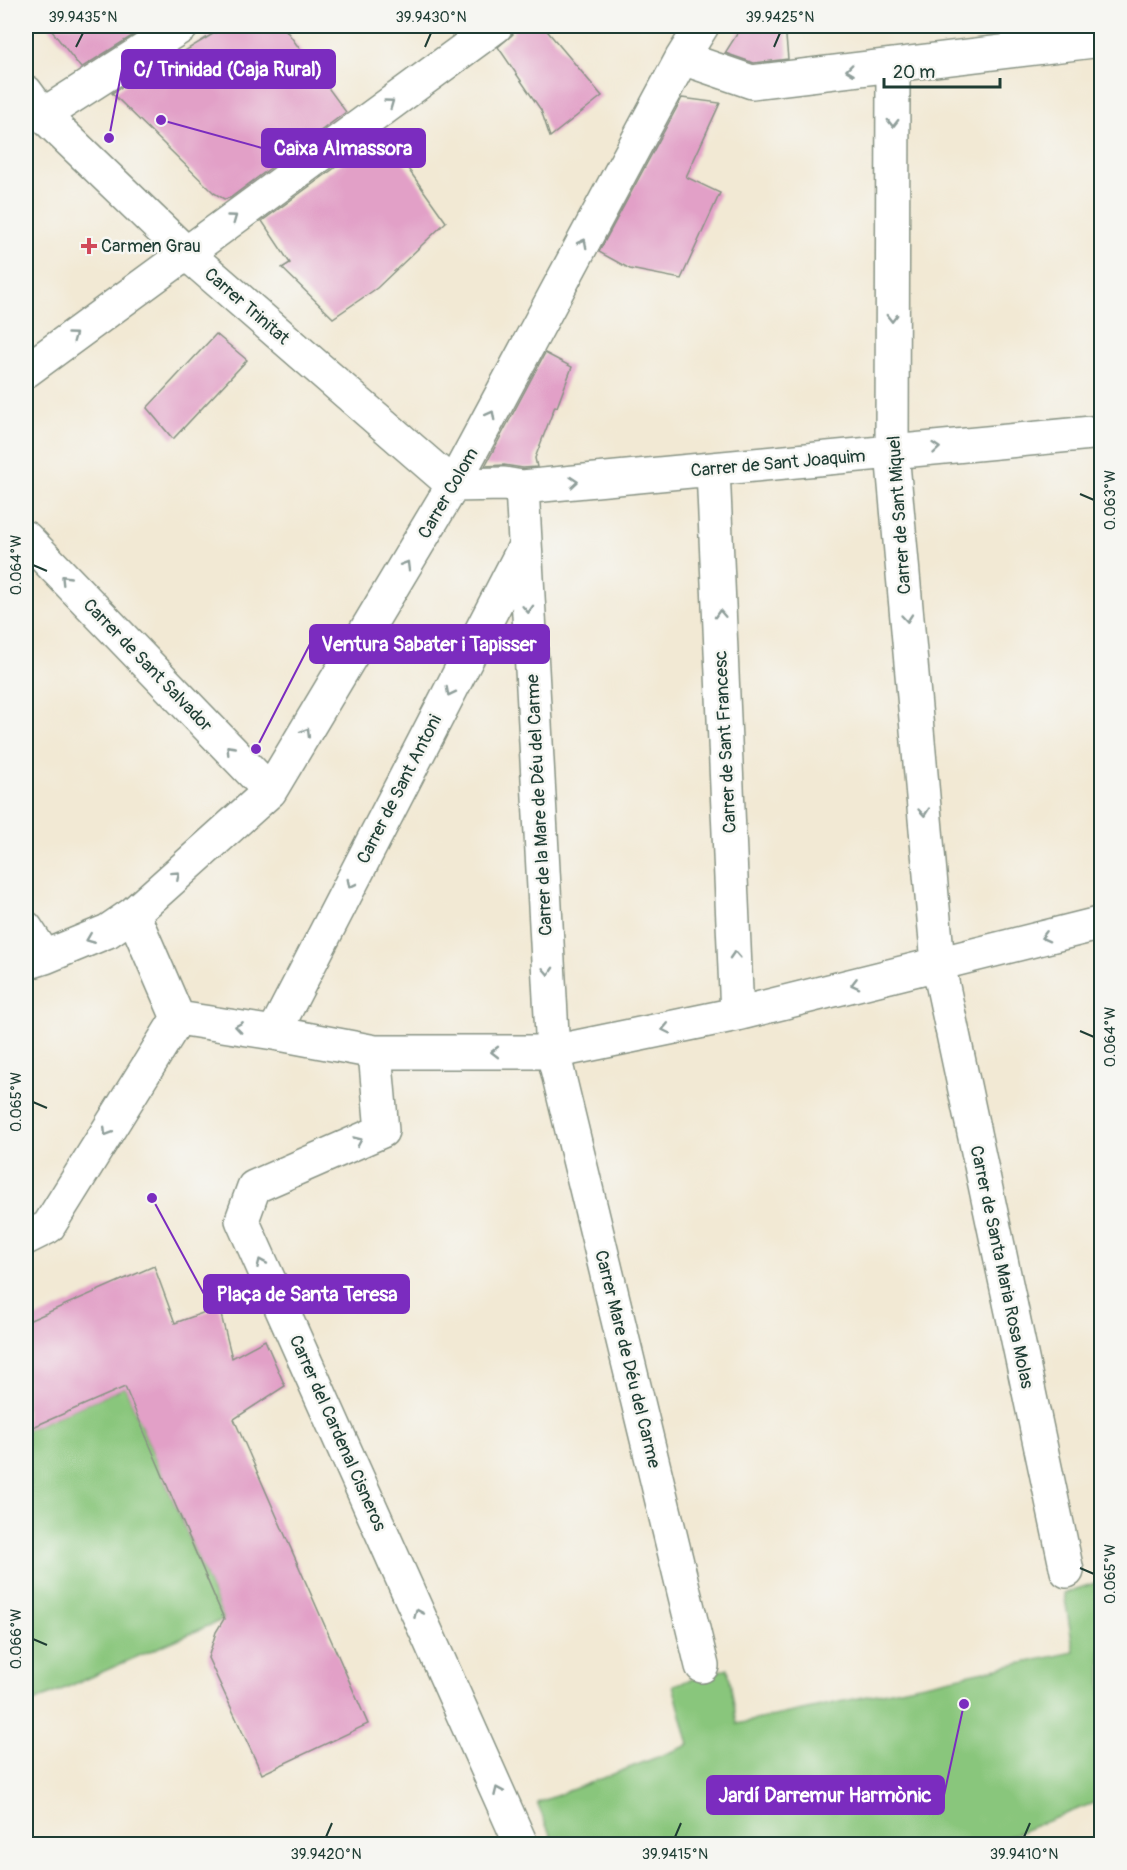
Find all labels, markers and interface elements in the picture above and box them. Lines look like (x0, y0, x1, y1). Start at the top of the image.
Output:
text: 39.9435°N (48, 8, 118, 27)
text: 39.9430°N (395, 8, 467, 27)
text: 39.9425°N (745, 8, 815, 27)
callout: C/ Trinidad (Caja Rural) (122, 50, 335, 88)
scale bar (884, 51, 1000, 89)
text: C/ Trinidad (Caja Rural) (133, 57, 323, 82)
text: 20 m (893, 61, 935, 84)
one-way arrow (846, 63, 855, 76)
one-way arrow (384, 99, 395, 110)
one-way arrow (887, 119, 899, 128)
callout: Caixa Almassora (262, 129, 425, 167)
text: Caixa Almassora (274, 136, 412, 161)
one-way arrow (226, 214, 237, 225)
place label: Carmen Grau (101, 235, 201, 258)
marker: Carmen Grau (82, 239, 96, 253)
one-way arrow (576, 239, 587, 249)
street label: Carrer Trinitat (199, 263, 295, 350)
one-way arrow (886, 314, 898, 323)
one-way arrow (66, 332, 77, 343)
one-way arrow (484, 411, 495, 421)
street label: Carrer de Sant Miquel (882, 435, 917, 595)
one-way arrow (931, 442, 940, 455)
street label: Carrer Colom (413, 444, 484, 543)
street label: Carrer de Sant Joaquim (690, 444, 866, 483)
text: 0.063°W (1101, 470, 1120, 530)
one-way arrow (570, 476, 579, 489)
text: 0.064°W (7, 535, 26, 595)
one-way arrow (398, 561, 410, 571)
one-way arrow (61, 575, 72, 585)
street label: Carrer de Sant Salvador (78, 594, 218, 737)
one-way arrow (522, 604, 535, 613)
one-way arrow (713, 609, 726, 618)
one-way arrow (900, 613, 913, 622)
callout: Ventura Sabater i Tapisser (310, 625, 549, 663)
text: Ventura Sabater i Tapisser (321, 632, 538, 657)
street label: Carrer de Sant Francesc (709, 650, 742, 834)
street label: Carrer de la Mare de Déu del Carme (521, 673, 558, 936)
one-way arrow (446, 685, 457, 696)
street label: Carrer de Sant Antoni (352, 711, 447, 868)
one-way arrow (298, 728, 310, 738)
one-way arrow (226, 746, 237, 757)
one-way arrow (917, 807, 930, 816)
one-way arrow (169, 871, 180, 882)
one-way arrow (347, 877, 358, 888)
one-way arrow (1040, 930, 1050, 943)
one-way arrow (86, 932, 97, 944)
one-way arrow (728, 951, 741, 960)
one-way arrow (542, 967, 555, 976)
one-way arrow (851, 977, 861, 990)
text: 0.064°W (1101, 1007, 1120, 1067)
one-way arrow (661, 1021, 671, 1034)
one-way arrow (234, 1022, 243, 1034)
one-way arrow (490, 1046, 499, 1058)
text: 0.065°W (7, 1072, 26, 1132)
one-way arrow (103, 1126, 115, 1136)
one-way arrow (351, 1136, 362, 1148)
street label: Carrer de Santa Maria Rosa Molas (965, 1144, 1039, 1391)
street label: Carrer Mare de Déu del Carme (589, 1248, 666, 1471)
one-way arrow (257, 1258, 269, 1269)
callout: Plaça de Santa Teresa (204, 1275, 409, 1313)
text: Plaça de Santa Teresa (216, 1282, 398, 1307)
street label: Carrer del Cardenal Cisneros (284, 1332, 391, 1535)
text: 0.065°W (1101, 1544, 1120, 1604)
one-way arrow (413, 1608, 425, 1619)
text: 0.066°W (7, 1609, 26, 1669)
callout: Jardí Darremur Harmònic (707, 1776, 944, 1814)
text: Jardí Darremur Harmònic (719, 1783, 931, 1808)
one-way arrow (493, 1787, 505, 1798)
text: 39.9420°N (290, 1845, 362, 1864)
text: 39.9415°N (642, 1845, 708, 1864)
text: 39.9410°N (990, 1845, 1058, 1864)

